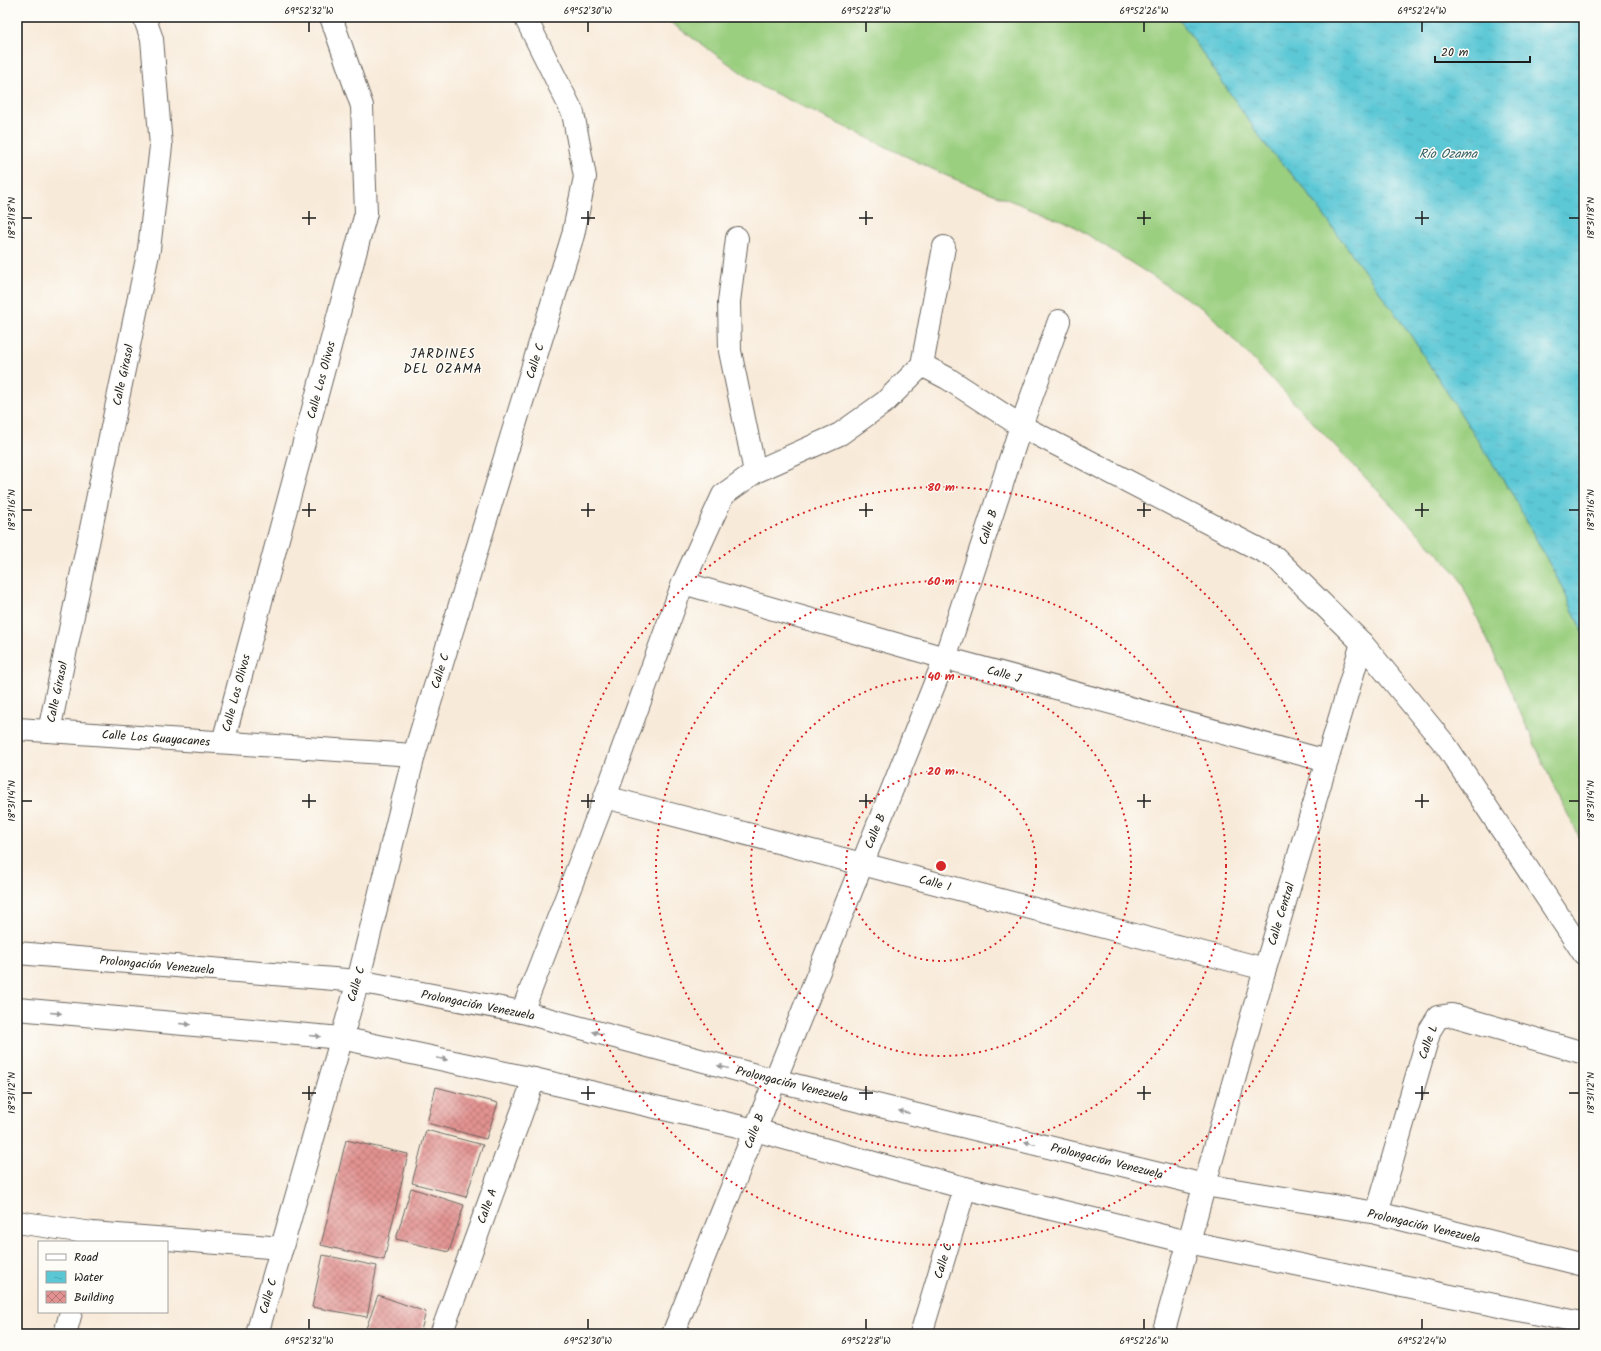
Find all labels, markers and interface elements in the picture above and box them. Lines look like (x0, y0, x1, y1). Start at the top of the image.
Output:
text: 69°52'32"W (284, 3, 334, 19)
text: 69°52'30"W (564, 3, 612, 19)
text: 69°52'28"W (841, 3, 891, 19)
text: 69°52'26"W (1120, 3, 1169, 19)
text: 69°52'24"W (1398, 3, 1447, 19)
scale bar (1435, 38, 1530, 64)
text: 20 m (1441, 43, 1469, 62)
water label: Río Ozama (1419, 144, 1478, 165)
text: 18°31'18"N (4, 197, 20, 239)
text: 18°31'18"N (1583, 197, 1599, 239)
street label: Calle Los Olivos (302, 339, 341, 421)
street label: Calle C (521, 341, 550, 381)
street label: Calle Girasol (108, 343, 139, 407)
district label: JARDINES DEL OZAMA (403, 344, 483, 380)
text: 80 m (927, 478, 955, 497)
text: 18°31'16"N (4, 489, 20, 531)
text: 18°31'16"N (1583, 489, 1599, 531)
street label: Calle B (974, 507, 1003, 547)
text: 60 m (927, 572, 955, 591)
street label: Calle C (426, 651, 455, 691)
street label: Calle Los Olivos (217, 652, 256, 734)
street label: Calle Girasol (42, 660, 73, 724)
street label: Calle J (985, 661, 1023, 688)
text: 40 m (927, 667, 955, 686)
street label: Calle Los Guayacanes (101, 725, 211, 752)
text: 20 m (927, 762, 955, 781)
text: 18°31'14"N (4, 780, 20, 822)
text: 18°31'14"N (1583, 780, 1599, 822)
street label: Calle B (860, 811, 891, 852)
centre of rings (934, 859, 948, 873)
street label: Calle I (917, 870, 953, 897)
street label: Calle Central (1263, 880, 1300, 948)
street label: Prolongación Venezuela (99, 951, 216, 980)
street label: Calle C (342, 964, 371, 1004)
street label: Prolongación Venezuela (419, 985, 537, 1026)
one-way arrow (50, 1009, 62, 1016)
one-way arrow (179, 1021, 191, 1028)
street label: Calle L (1413, 1022, 1443, 1062)
one-way arrow (592, 1030, 604, 1036)
one-way arrow (309, 1032, 321, 1039)
one-way arrow (436, 1057, 449, 1063)
street label: Prolongación Venezuela (734, 1061, 851, 1108)
one-way arrow (717, 1063, 730, 1069)
text: 18°31'12"N (4, 1072, 20, 1114)
text: 18°31'12"N (1583, 1072, 1599, 1114)
one-way arrow (898, 1109, 910, 1115)
street label: Calle B (739, 1111, 770, 1152)
street label: Prolongación Venezuela (1049, 1138, 1166, 1185)
one-way arrow (1024, 1139, 1036, 1145)
street label: Calle A (472, 1186, 503, 1226)
street label: Prolongación Venezuela (1366, 1204, 1483, 1249)
legend (38, 1241, 168, 1313)
street label: Calle C (929, 1241, 958, 1281)
text: Road (74, 1248, 99, 1267)
text: Water (74, 1268, 104, 1287)
street label: Calle C (254, 1276, 283, 1316)
text: Building (74, 1288, 114, 1307)
text: 69°52'32"W (284, 1333, 334, 1349)
text: 69°52'30"W (564, 1333, 612, 1349)
text: 69°52'28"W (841, 1333, 891, 1349)
text: 69°52'26"W (1120, 1333, 1169, 1349)
text: 69°52'24"W (1398, 1333, 1447, 1349)

